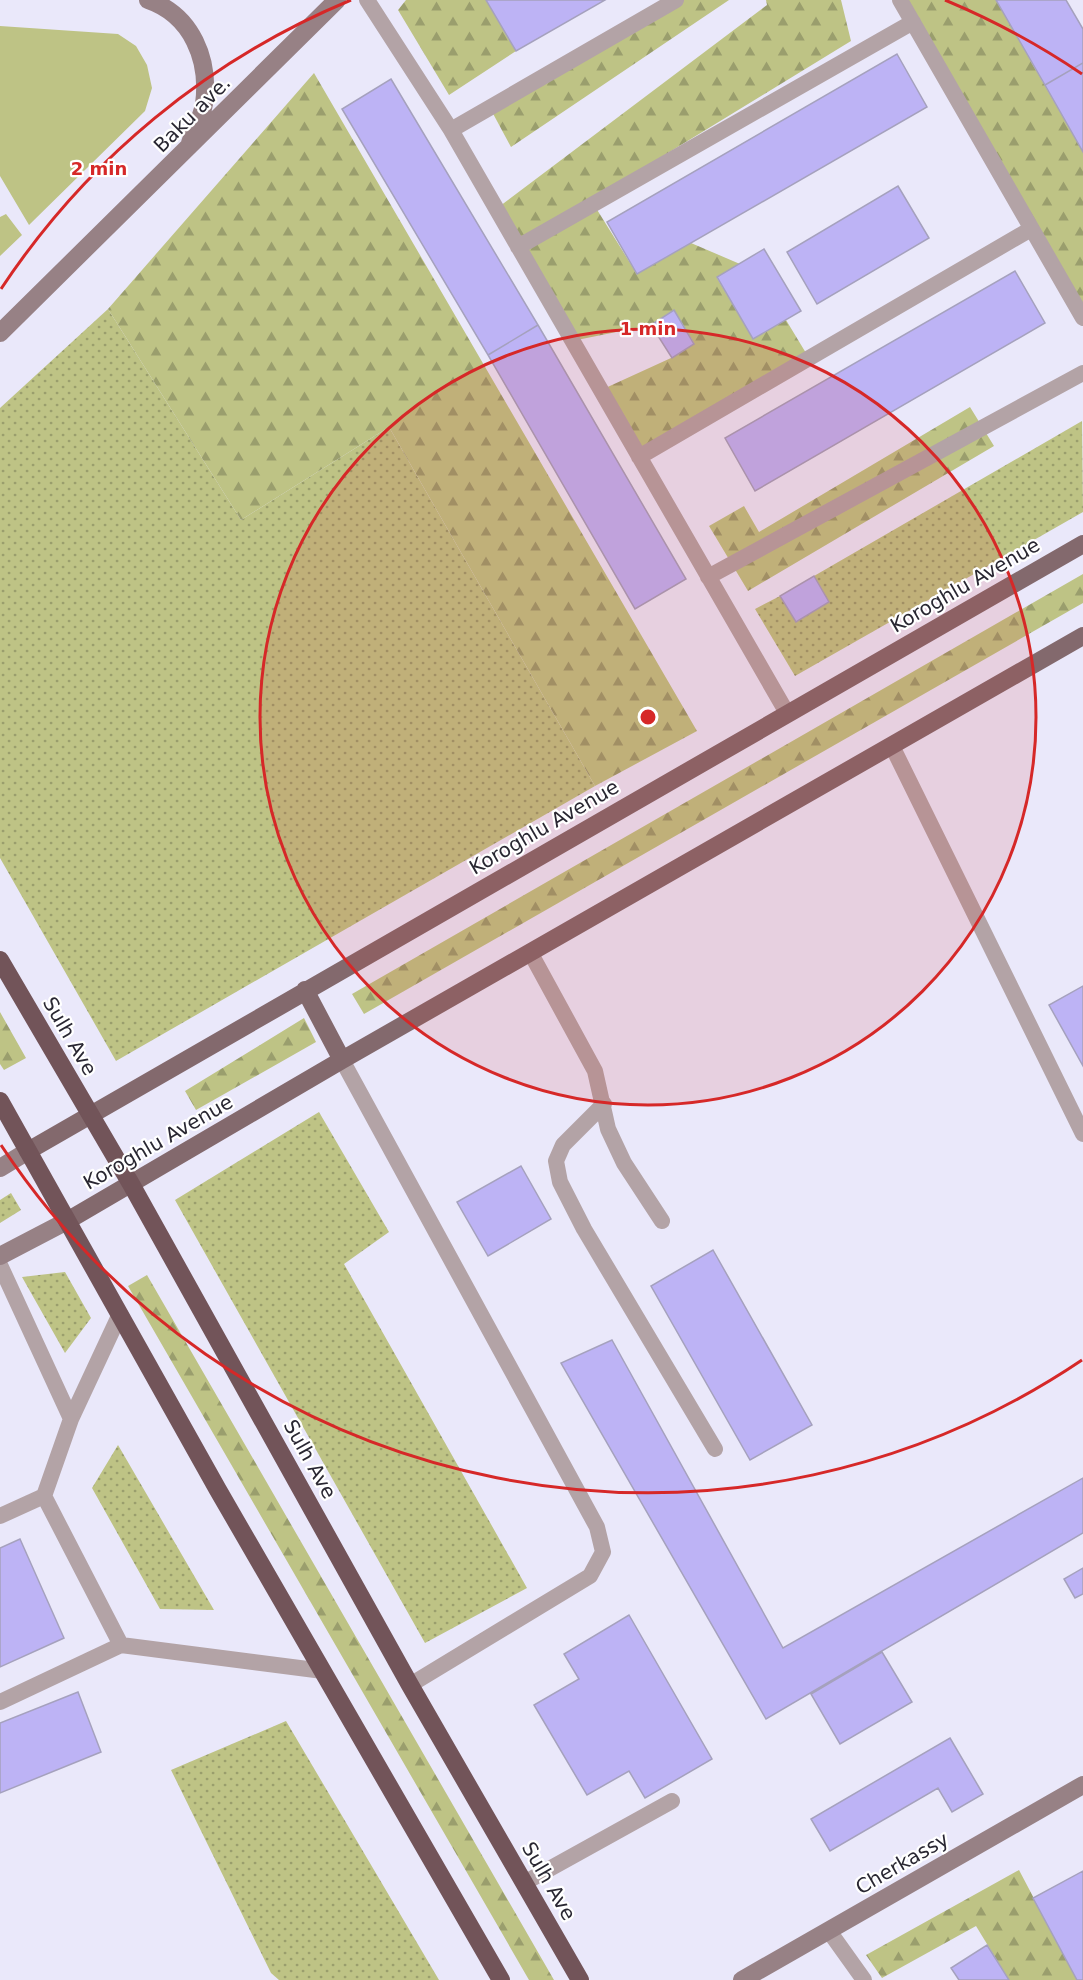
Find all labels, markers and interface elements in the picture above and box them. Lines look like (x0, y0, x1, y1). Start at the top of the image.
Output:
street label: Baku ave. (149, 71, 235, 157)
text: 2 min (71, 158, 127, 179)
text: 1 min (620, 318, 676, 339)
street label: Koroghlu Avenue (886, 532, 1044, 638)
centre of rings (638, 707, 658, 727)
street label: Koroghlu Avenue (465, 774, 623, 880)
street label: Sulh Ave (38, 992, 102, 1080)
street label: Koroghlu Avenue (79, 1089, 237, 1195)
street label: Sulh Ave (279, 1415, 341, 1503)
street label: Cherkassy (851, 1827, 953, 1899)
street label: Sulh Ave (517, 1837, 581, 1925)

